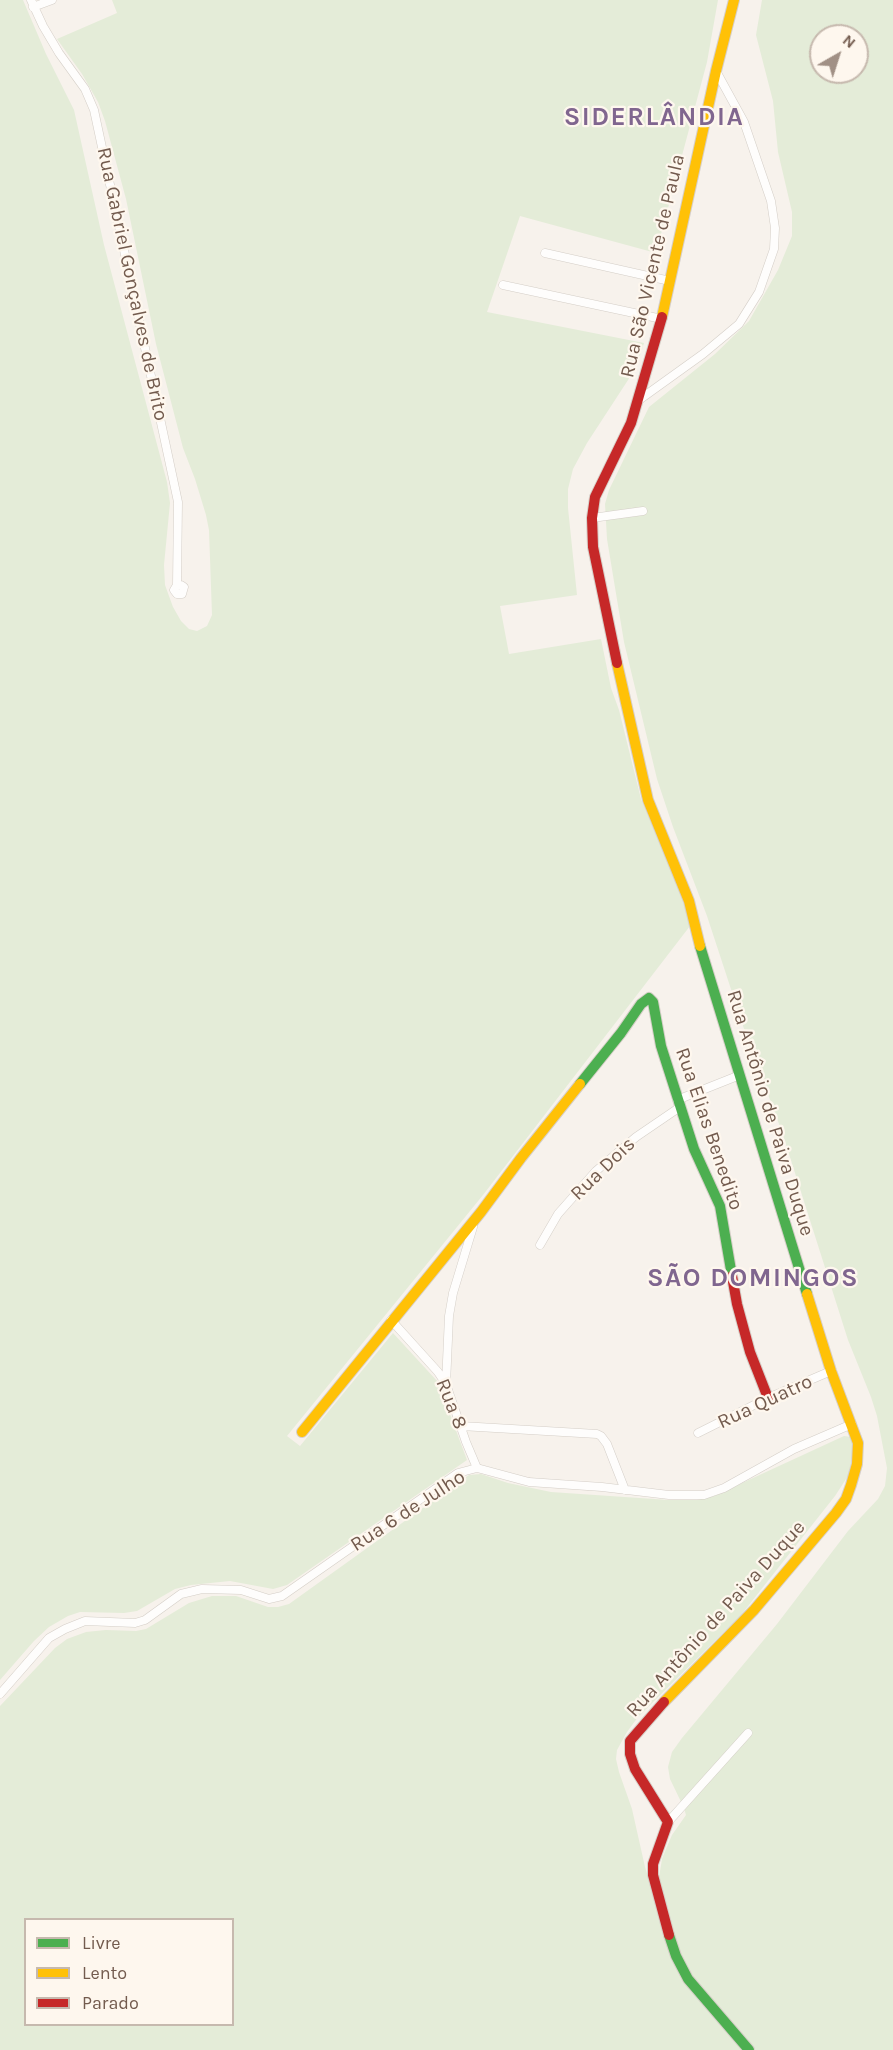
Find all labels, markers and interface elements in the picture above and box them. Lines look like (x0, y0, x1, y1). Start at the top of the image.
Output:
north arrow (809, 24, 869, 84)
text: N (839, 30, 860, 52)
district label: SIDERLÂNDIA (564, 102, 744, 134)
street label: Rua Gabriel Gonçalves de Brito (91, 145, 173, 423)
street label: Rua São Vicente de Paula (616, 152, 690, 380)
street label: Rua Antônio de Paiva Duque (721, 987, 819, 1239)
street label: Rua Elias Benedito (670, 1044, 748, 1214)
street label: Rua Dois (566, 1132, 640, 1206)
district label: SÃO DOMINGOS (647, 1263, 859, 1295)
street label: Rua Quatro (714, 1370, 816, 1434)
street label: Rua 8 (430, 1375, 472, 1433)
street label: Rua 6 de Julho (346, 1465, 470, 1557)
street label: Rua Antônio de Paiva Duque (621, 1516, 811, 1722)
legend (24, 1918, 234, 2026)
text: Livre (82, 1932, 121, 1954)
text: Lento (82, 1962, 127, 1984)
text: Parado (82, 1992, 139, 2014)

